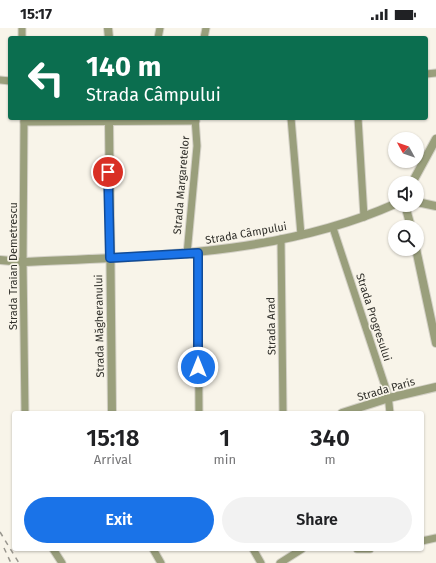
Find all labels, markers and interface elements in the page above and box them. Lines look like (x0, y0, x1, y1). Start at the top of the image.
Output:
text: 15:17 (20, 5, 52, 23)
text: 140 m (86, 50, 162, 83)
icon: left (20, 52, 72, 104)
text: Strada Câmpului (86, 84, 221, 106)
north arrow (388, 132, 424, 168)
map controls (388, 132, 424, 256)
street label: Strada Margaretelor (171, 134, 192, 235)
pin (91, 155, 125, 189)
icon: arrive (97, 161, 119, 183)
button: sound (388, 176, 424, 212)
street label: Strada Traian Demetrescu (7, 202, 20, 330)
street label: Strada Câmpului (204, 220, 288, 247)
button: search (388, 220, 424, 256)
street label: Strada Progresului (353, 272, 394, 363)
street label: Strada Măgheranului (92, 274, 107, 378)
street label: Strada Arad (264, 297, 279, 355)
position arrow (177, 346, 219, 388)
street label: Strada Paris (356, 375, 417, 404)
text: 15:18 (86, 424, 139, 452)
text: 1 (219, 424, 230, 452)
text: 340 (310, 424, 350, 452)
text: Arrival (94, 452, 132, 467)
text: min (214, 452, 236, 467)
text: m (324, 452, 336, 467)
button: Exit (24, 497, 214, 543)
button: Share (222, 497, 412, 543)

